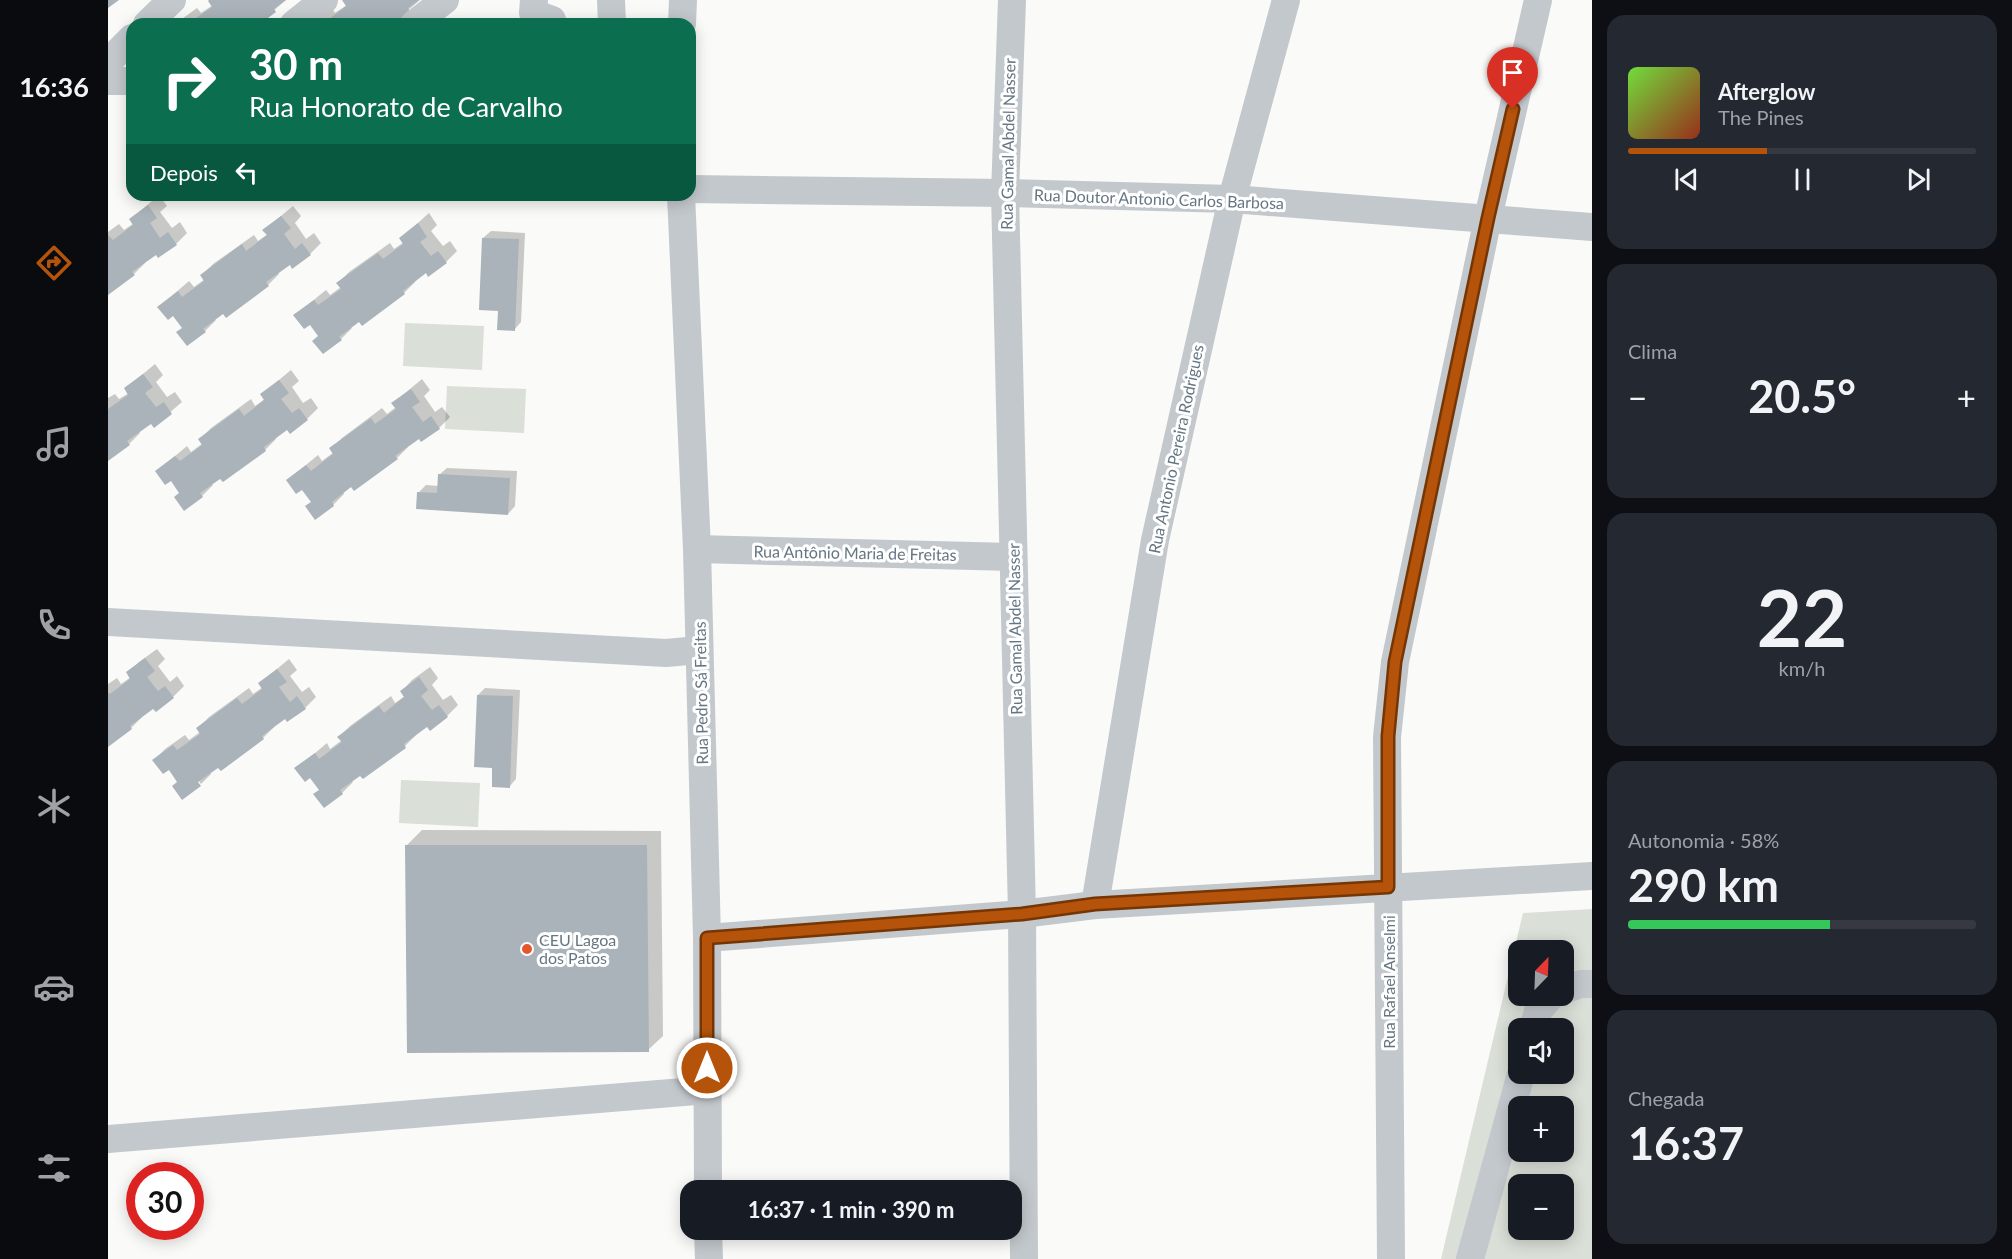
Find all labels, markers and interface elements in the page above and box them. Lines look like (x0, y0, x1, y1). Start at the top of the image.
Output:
text: 30 m (249, 39, 343, 89)
icon: right (150, 42, 228, 120)
pin (1487, 47, 1538, 109)
icon: arrive (1496, 56, 1529, 89)
street label: Rua Gamal Abdel Nasser (997, 58, 1019, 230)
text: 16:36 (19, 70, 89, 103)
text: Afterglow (1718, 78, 1815, 105)
text: Rua Honorato de Carvalho (249, 90, 563, 123)
text: The Pines (1718, 105, 1804, 129)
icon: left (230, 156, 263, 189)
text: Depois (150, 159, 218, 186)
icon: previous (1670, 163, 1703, 196)
icon: pause (1786, 163, 1819, 196)
icon: next (1902, 163, 1935, 196)
street label: Rua Doutor Antonio Carlos Barbosa (1034, 185, 1284, 212)
icon: directions (33, 242, 75, 284)
text: Clima (1628, 339, 1677, 363)
street label: Rua Antonio Pereira Rodrigues (1144, 342, 1207, 555)
text: 20.5° (1748, 369, 1856, 423)
text: − (1628, 377, 1647, 417)
text: + (1957, 377, 1976, 417)
icon: music (33, 423, 75, 465)
street label: Rua Antônio Maria de Freitas (753, 541, 957, 564)
street label: Rua Gamal Abdel Nasser (1003, 543, 1025, 715)
text: 22 (1757, 570, 1847, 664)
icon: phone (33, 604, 75, 646)
street label: Rua Pedro Sá Freitas (690, 621, 711, 765)
text: km/h (1779, 656, 1825, 680)
icon: climate (33, 785, 75, 827)
text: Autonomia · 58% (1628, 828, 1779, 852)
text: 290 km (1628, 858, 1779, 912)
street label: Rua Rafael Anselmi (1379, 915, 1398, 1049)
place label: CEU Lagoa dos Patos (539, 930, 616, 967)
north arrow (1508, 940, 1574, 1006)
map controls (1508, 940, 1574, 1240)
marker: CEU Lagoa dos Patos (520, 942, 534, 956)
icon: car (33, 966, 75, 1008)
button: sound (1508, 1018, 1574, 1084)
position arrow (675, 1036, 739, 1100)
text: Chegada (1628, 1086, 1705, 1110)
button: + (1508, 1096, 1574, 1162)
text: 16:37 (1628, 1116, 1744, 1170)
icon: filters (33, 1147, 75, 1189)
speed limit sign: 30 (126, 1162, 204, 1240)
button: − (1508, 1174, 1574, 1240)
text: 16:37 · 1 min · 390 m (748, 1196, 954, 1223)

